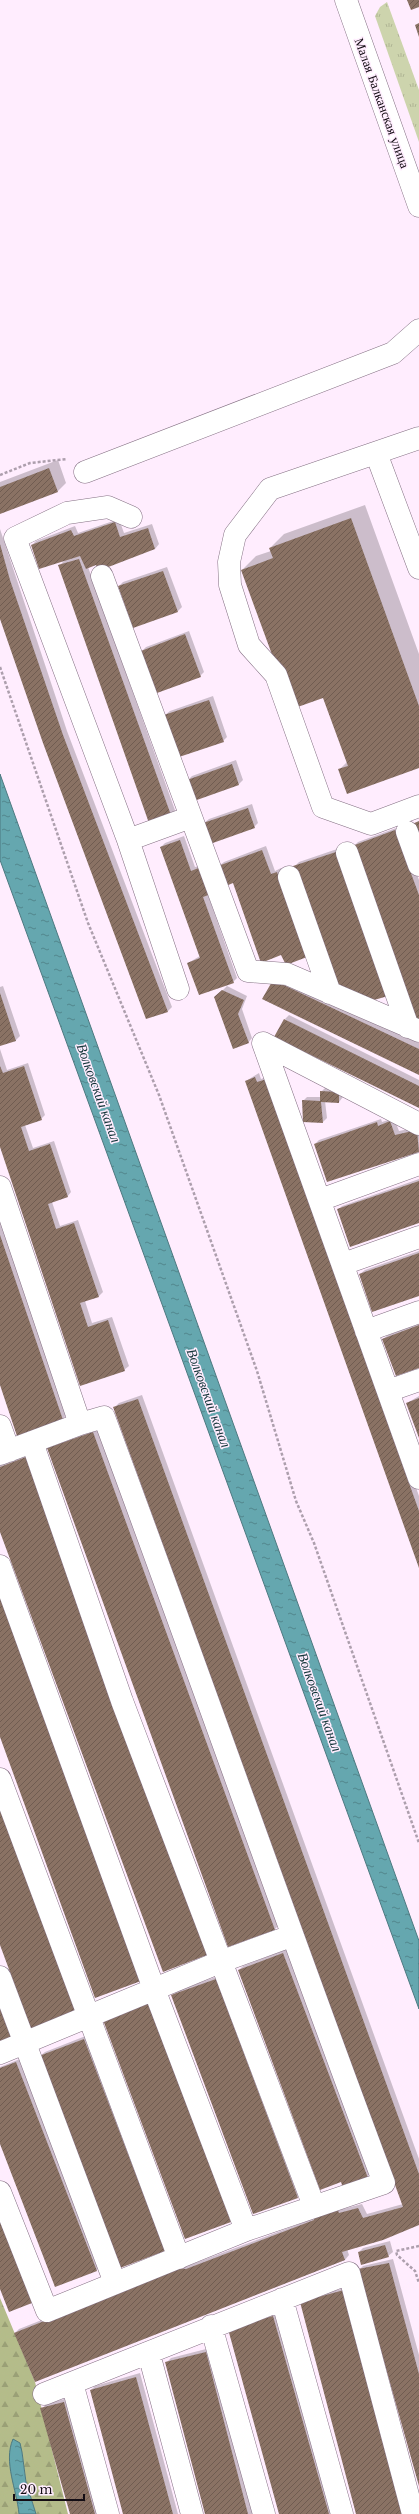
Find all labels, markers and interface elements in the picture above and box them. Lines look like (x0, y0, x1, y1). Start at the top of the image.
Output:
street label: Малая Балканская улица (350, 35, 414, 171)
water label: Волковский канал (73, 1041, 125, 1145)
water label: Волковский канал (183, 1346, 235, 1450)
water label: Волковский канал (294, 1650, 346, 1754)
scale bar (14, 2476, 84, 2502)
text: 20 m (20, 2482, 52, 2497)

